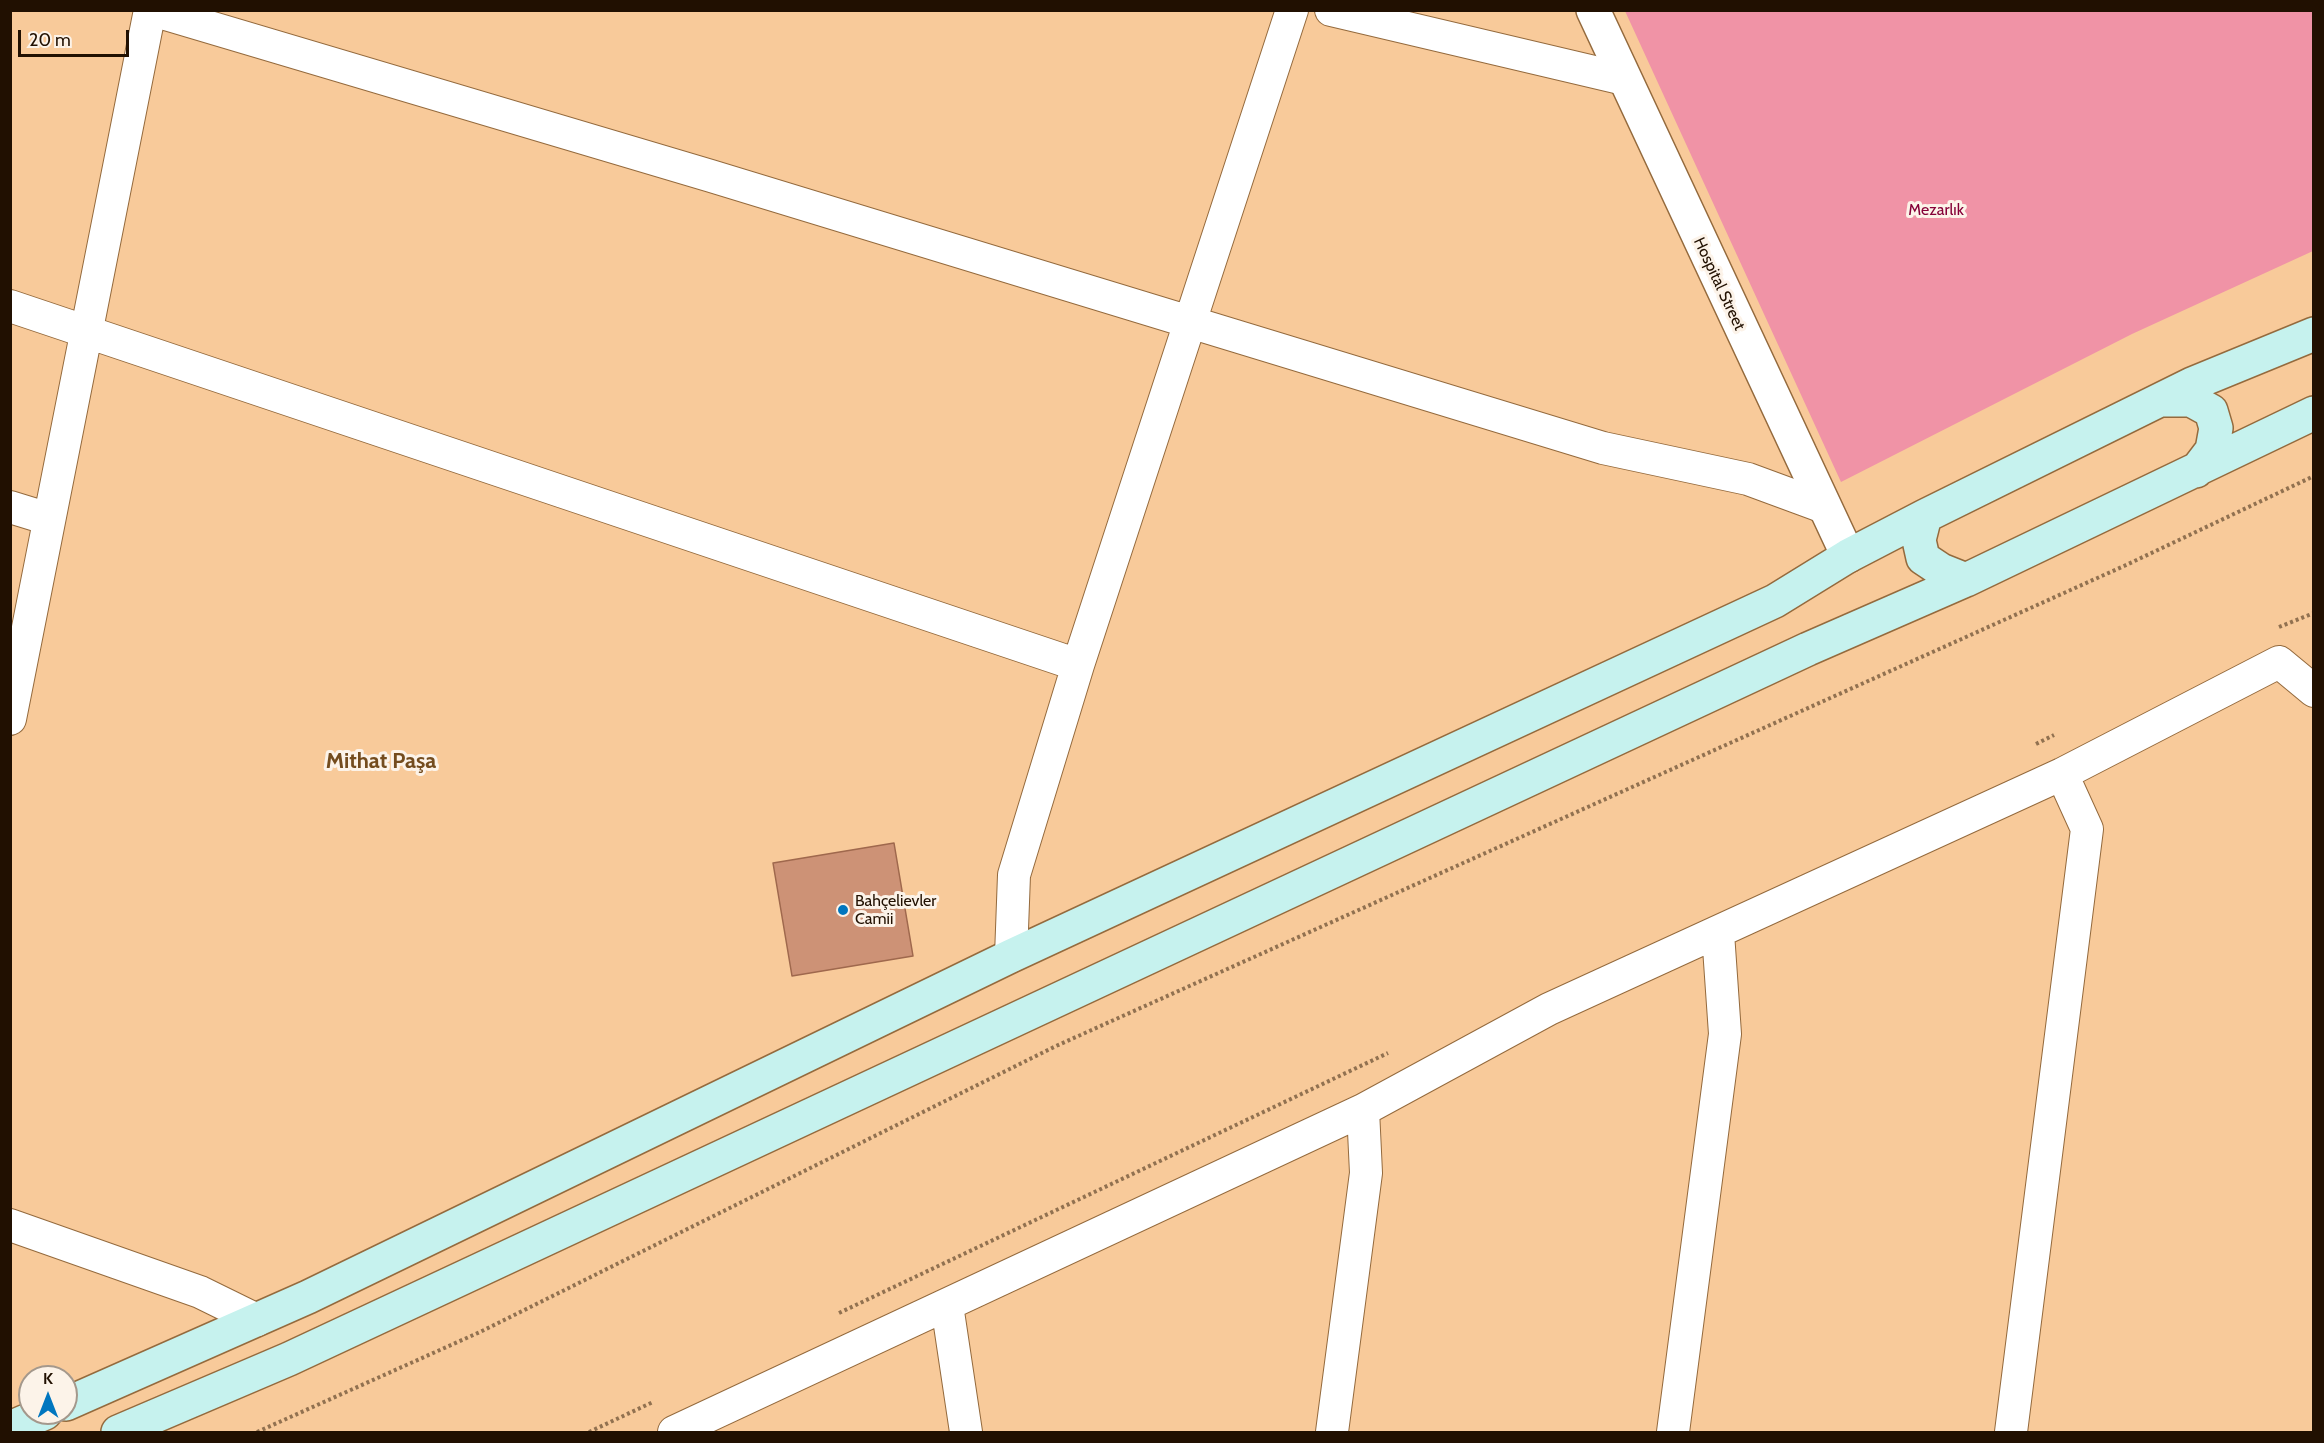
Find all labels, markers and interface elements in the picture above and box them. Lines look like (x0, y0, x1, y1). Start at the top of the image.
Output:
scale bar (21, 18, 132, 56)
text: 20 m (29, 29, 71, 51)
park label: Mezarlık (1908, 200, 1964, 220)
street label: Hospital Street (1689, 234, 1749, 334)
district label: Mithat Paşa (326, 749, 436, 775)
place label: Bahçelievler Camii (855, 891, 936, 929)
marker: Bahçelievler Camii (836, 903, 850, 917)
north arrow (18, 1365, 78, 1425)
text: K (43, 1369, 53, 1388)

